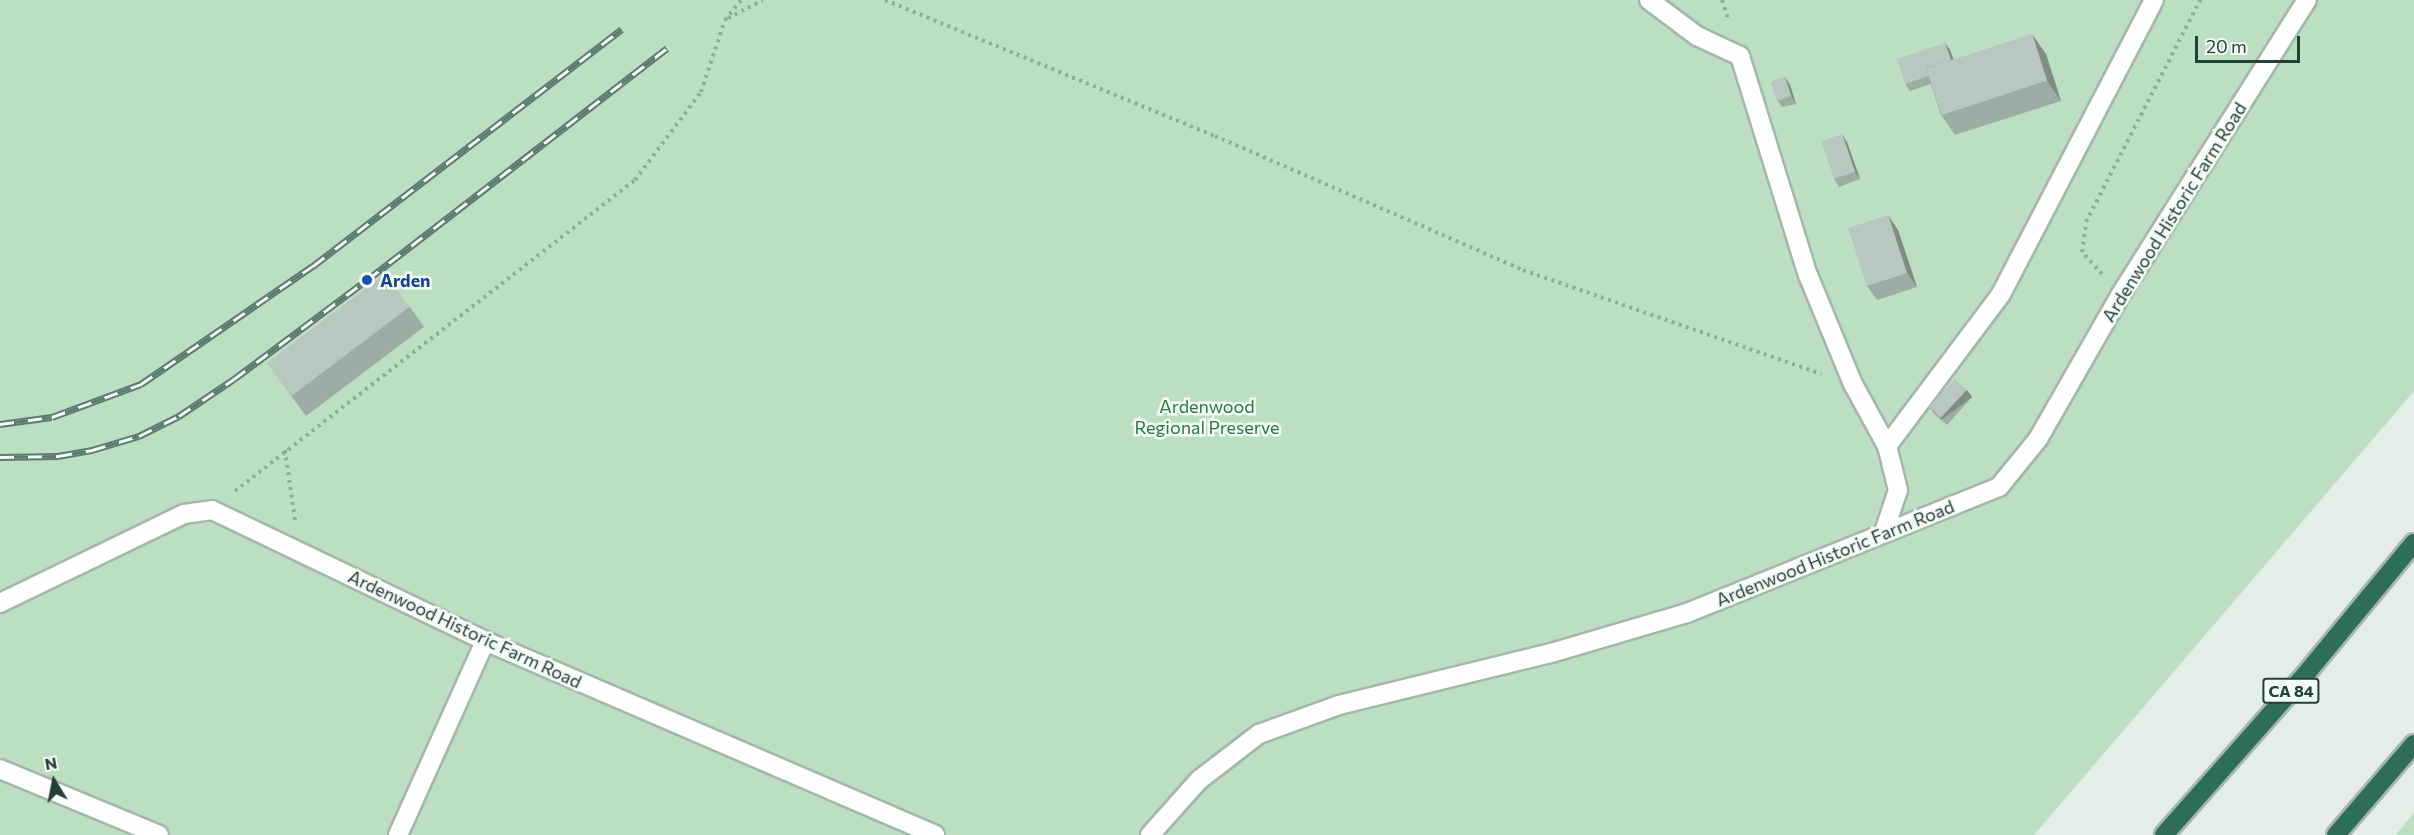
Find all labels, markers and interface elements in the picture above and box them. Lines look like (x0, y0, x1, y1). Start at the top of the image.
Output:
scale bar (2198, 24, 2303, 62)
text: 20 m (2206, 35, 2247, 57)
street label: Ardenwood Historic Farm Road (2097, 98, 2251, 326)
place label: Arden (380, 269, 431, 291)
marker: Arden (358, 271, 376, 289)
park label: Ardenwood Regional Preserve (1135, 396, 1279, 438)
street label: Ardenwood Historic Farm Road (1713, 495, 1957, 611)
street label: Ardenwood Historic Farm Road (345, 565, 585, 693)
road number: CA 84 (2261, 678, 2321, 704)
north arrow (24, 751, 84, 811)
text: N (43, 752, 58, 773)

